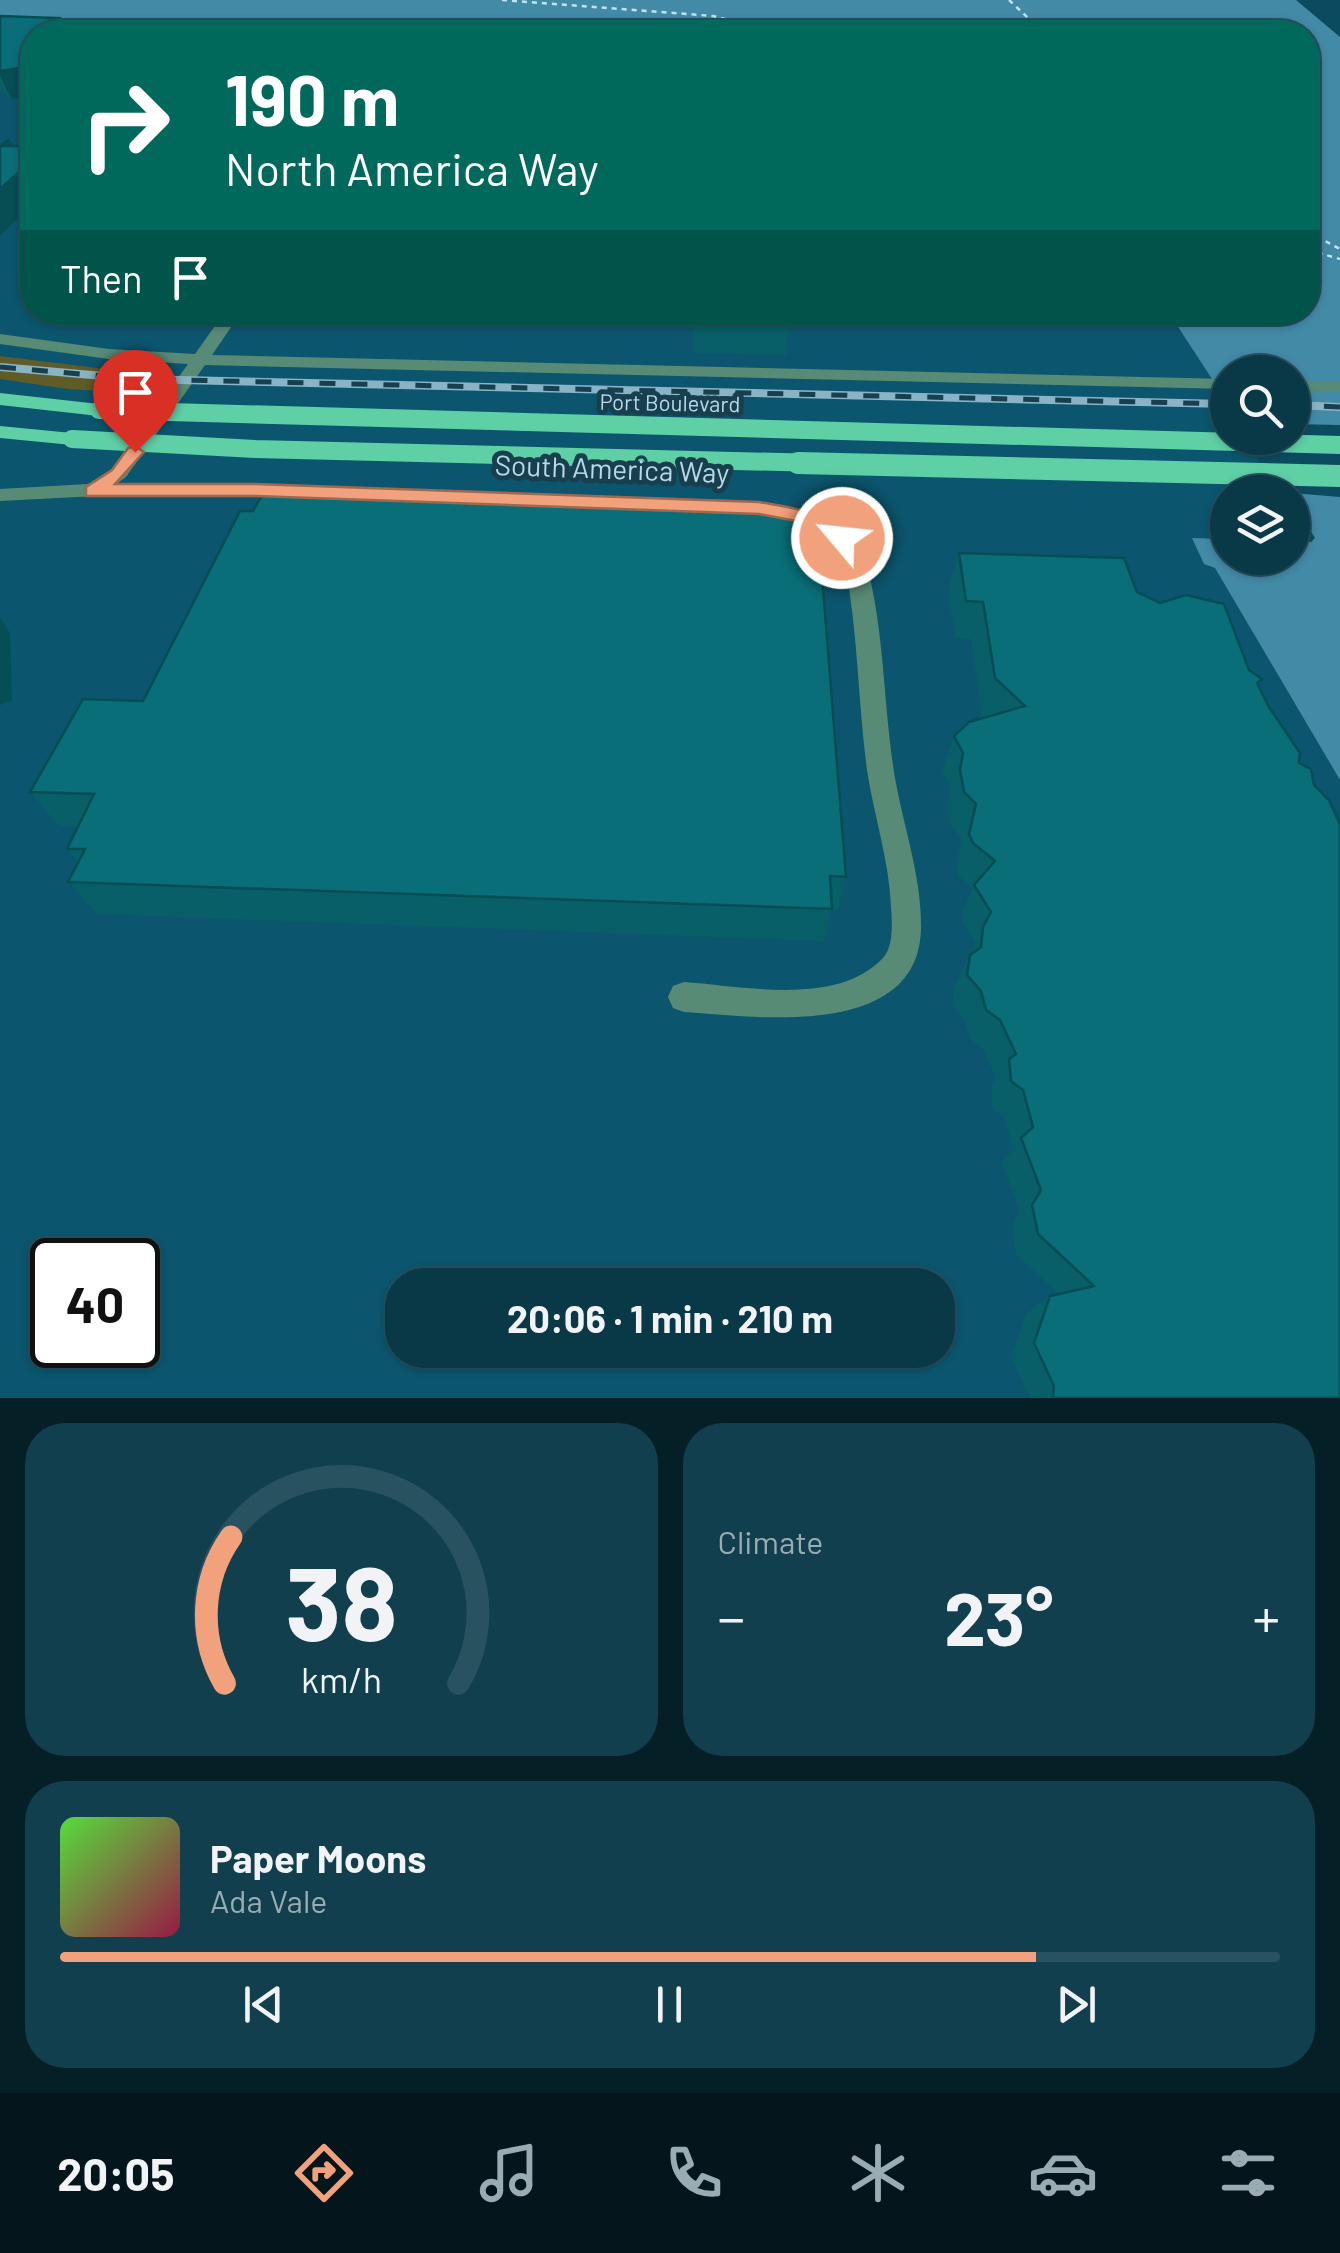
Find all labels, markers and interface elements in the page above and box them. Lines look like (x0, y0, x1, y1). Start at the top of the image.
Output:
text: 190 m (225, 56, 399, 140)
icon: right (60, 60, 190, 190)
text: North America Way (225, 141, 599, 195)
icon: arrive (163, 250, 218, 305)
text: Then (60, 255, 143, 301)
pin (93, 350, 178, 453)
map controls (1210, 355, 1310, 575)
button: search (1210, 355, 1310, 455)
icon: arrive (108, 365, 163, 420)
street label: Port Boulevard (599, 388, 741, 416)
street label: South America Way (494, 447, 730, 489)
button: layers (1210, 475, 1310, 575)
position arrow (790, 486, 894, 590)
speed limit sign: 40 (30, 1238, 160, 1368)
text: 20:06 · 1 min · 210 m (507, 1295, 833, 1341)
text: Climate (718, 1522, 823, 1560)
text: 38 (285, 1537, 397, 1662)
text: 23° (944, 1571, 1054, 1661)
text: − (718, 1583, 745, 1649)
text: + (1252, 1583, 1280, 1649)
text: km/h (301, 1657, 382, 1700)
text: Paper Moons (210, 1835, 426, 1881)
text: Ada Vale (210, 1881, 327, 1919)
icon: previous (236, 1977, 291, 2032)
icon: pause (642, 1977, 697, 2032)
icon: next (1049, 1977, 1104, 2032)
icon: directions (289, 2138, 359, 2208)
icon: music (474, 2138, 544, 2208)
icon: phone (659, 2138, 729, 2208)
icon: climate (843, 2138, 913, 2208)
icon: car (1028, 2138, 1098, 2208)
icon: filters (1213, 2138, 1283, 2208)
text: 20:05 (57, 2146, 174, 2200)

